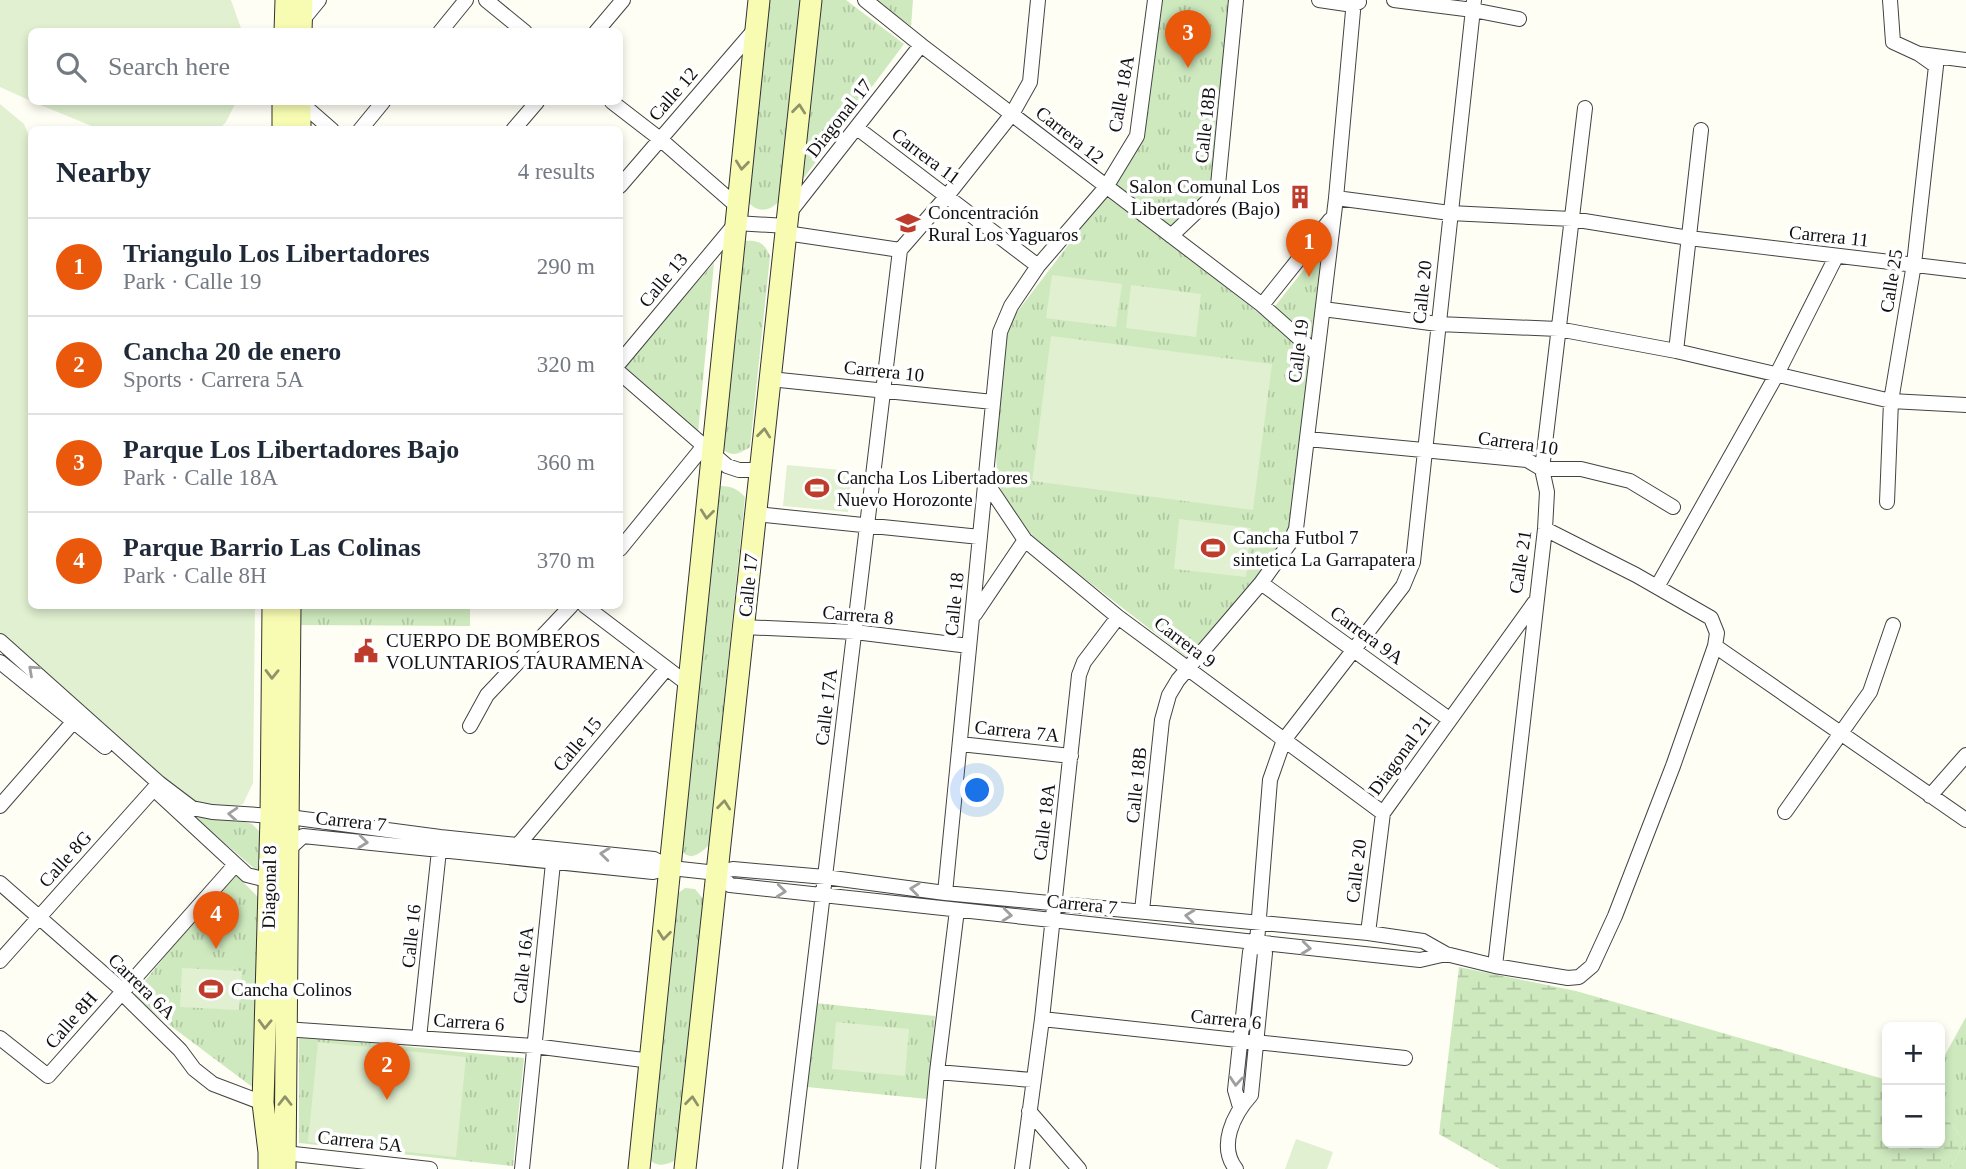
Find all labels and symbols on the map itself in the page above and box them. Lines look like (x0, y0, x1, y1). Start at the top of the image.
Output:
pin: 3 (1165, 10, 1211, 68)
street label: Calle 18A (1104, 54, 1138, 134)
street label: Calle 12 (644, 63, 702, 125)
street label: Diagonal 17 (802, 75, 876, 161)
street label: Calle 18B (1191, 86, 1219, 164)
street label: Carrera 12 (1032, 102, 1108, 168)
one-way arrow (791, 104, 806, 115)
street label: Carrera 11 (888, 124, 964, 188)
one-way arrow (735, 160, 750, 171)
place label: Salon Comunal Los Libertadores (Bajo) (1129, 176, 1280, 220)
building icon: Salon Comunal Los Libertadores (Bajo) (1286, 183, 1314, 211)
place label: Concentración Rural Los Yaguaros (928, 202, 1078, 245)
school or university icon: Concentración Rural Los Yaguaros (894, 209, 922, 237)
pin: 1 (1286, 219, 1332, 277)
street label: Carrera 11 (1788, 221, 1870, 251)
street label: Calle 25 (1876, 248, 1906, 314)
street label: Calle 13 (634, 249, 692, 311)
street label: Calle 20 (1408, 259, 1436, 325)
street label: Calle 19 (1284, 318, 1312, 384)
street label: Carrera 10 (843, 356, 925, 386)
one-way arrow (757, 427, 772, 439)
street label: Carrera 10 (1477, 427, 1559, 459)
place label: Cancha Los Libertadores Nuevo Horozonte (837, 467, 1028, 510)
sports icon: Cancha Los Libertadores Nuevo Horozonte (803, 474, 831, 502)
one-way arrow (699, 508, 714, 519)
place label: Cancha Futbol 7 sintetica La Garrapatera (1233, 527, 1416, 570)
street label: Calle 21 (1505, 529, 1535, 595)
sports icon: Cancha Futbol 7 sintetica La Garrapatera (1199, 534, 1227, 562)
street label: Calle 17 (734, 552, 762, 618)
street label: Calle 18 (940, 571, 968, 637)
street label: Carrera 8 (822, 601, 894, 629)
street label: Carrera 9A (1326, 602, 1408, 669)
street label: Carrera 9 (1150, 612, 1220, 672)
place label: CUERPO DE BOMBEROS VOLUNTARIOS TAURAMENA (386, 630, 644, 673)
public building icon: CUERPO DE BOMBEROS VOLUNTARIOS TAURAMENA (352, 637, 380, 665)
one-way arrow (28, 666, 41, 679)
street label: Calle 17A (811, 667, 841, 747)
one-way arrow (265, 668, 280, 679)
street label: Diagonal 21 (1364, 711, 1436, 799)
street label: Calle 15 (548, 713, 606, 775)
street label: Carrera 7A (974, 716, 1061, 746)
street label: Calle 18B (1122, 746, 1150, 824)
your location (960, 773, 994, 807)
street label: Calle 18A (1029, 782, 1059, 862)
one-way arrow (717, 800, 732, 811)
one-way arrow (227, 807, 238, 822)
street label: Carrera 7 (314, 807, 388, 835)
street label: Calle 8G (34, 826, 96, 891)
one-way arrow (358, 834, 369, 849)
street label: Calle 20 (1342, 838, 1370, 904)
street label: Diagonal 8 (258, 845, 280, 929)
one-way arrow (599, 847, 610, 862)
one-way arrow (909, 881, 921, 896)
one-way arrow (775, 883, 787, 898)
street label: Carrera 7 (1045, 890, 1119, 918)
pin: 4 (193, 891, 239, 949)
street label: Calle 16 (397, 903, 425, 969)
one-way arrow (1002, 907, 1013, 922)
one-way arrow (1184, 909, 1195, 924)
street label: Calle 16A (509, 925, 538, 1005)
one-way arrow (657, 930, 672, 941)
one-way arrow (1300, 940, 1312, 955)
street label: Carrera 6A (104, 949, 180, 1023)
sports icon: Cancha Colinos (197, 975, 225, 1003)
place label: Cancha Colinos (231, 979, 352, 1000)
street label: Calle 8H (41, 987, 101, 1053)
street label: Carrera 6 (1189, 1005, 1263, 1033)
street label: Carrera 6 (433, 1009, 505, 1035)
one-way arrow (258, 1018, 273, 1029)
pin: 2 (364, 1042, 410, 1100)
one-way arrow (1229, 1076, 1244, 1087)
one-way arrow (277, 1095, 293, 1106)
one-way arrow (685, 1095, 700, 1107)
street label: Carrera 5A (317, 1126, 404, 1156)

